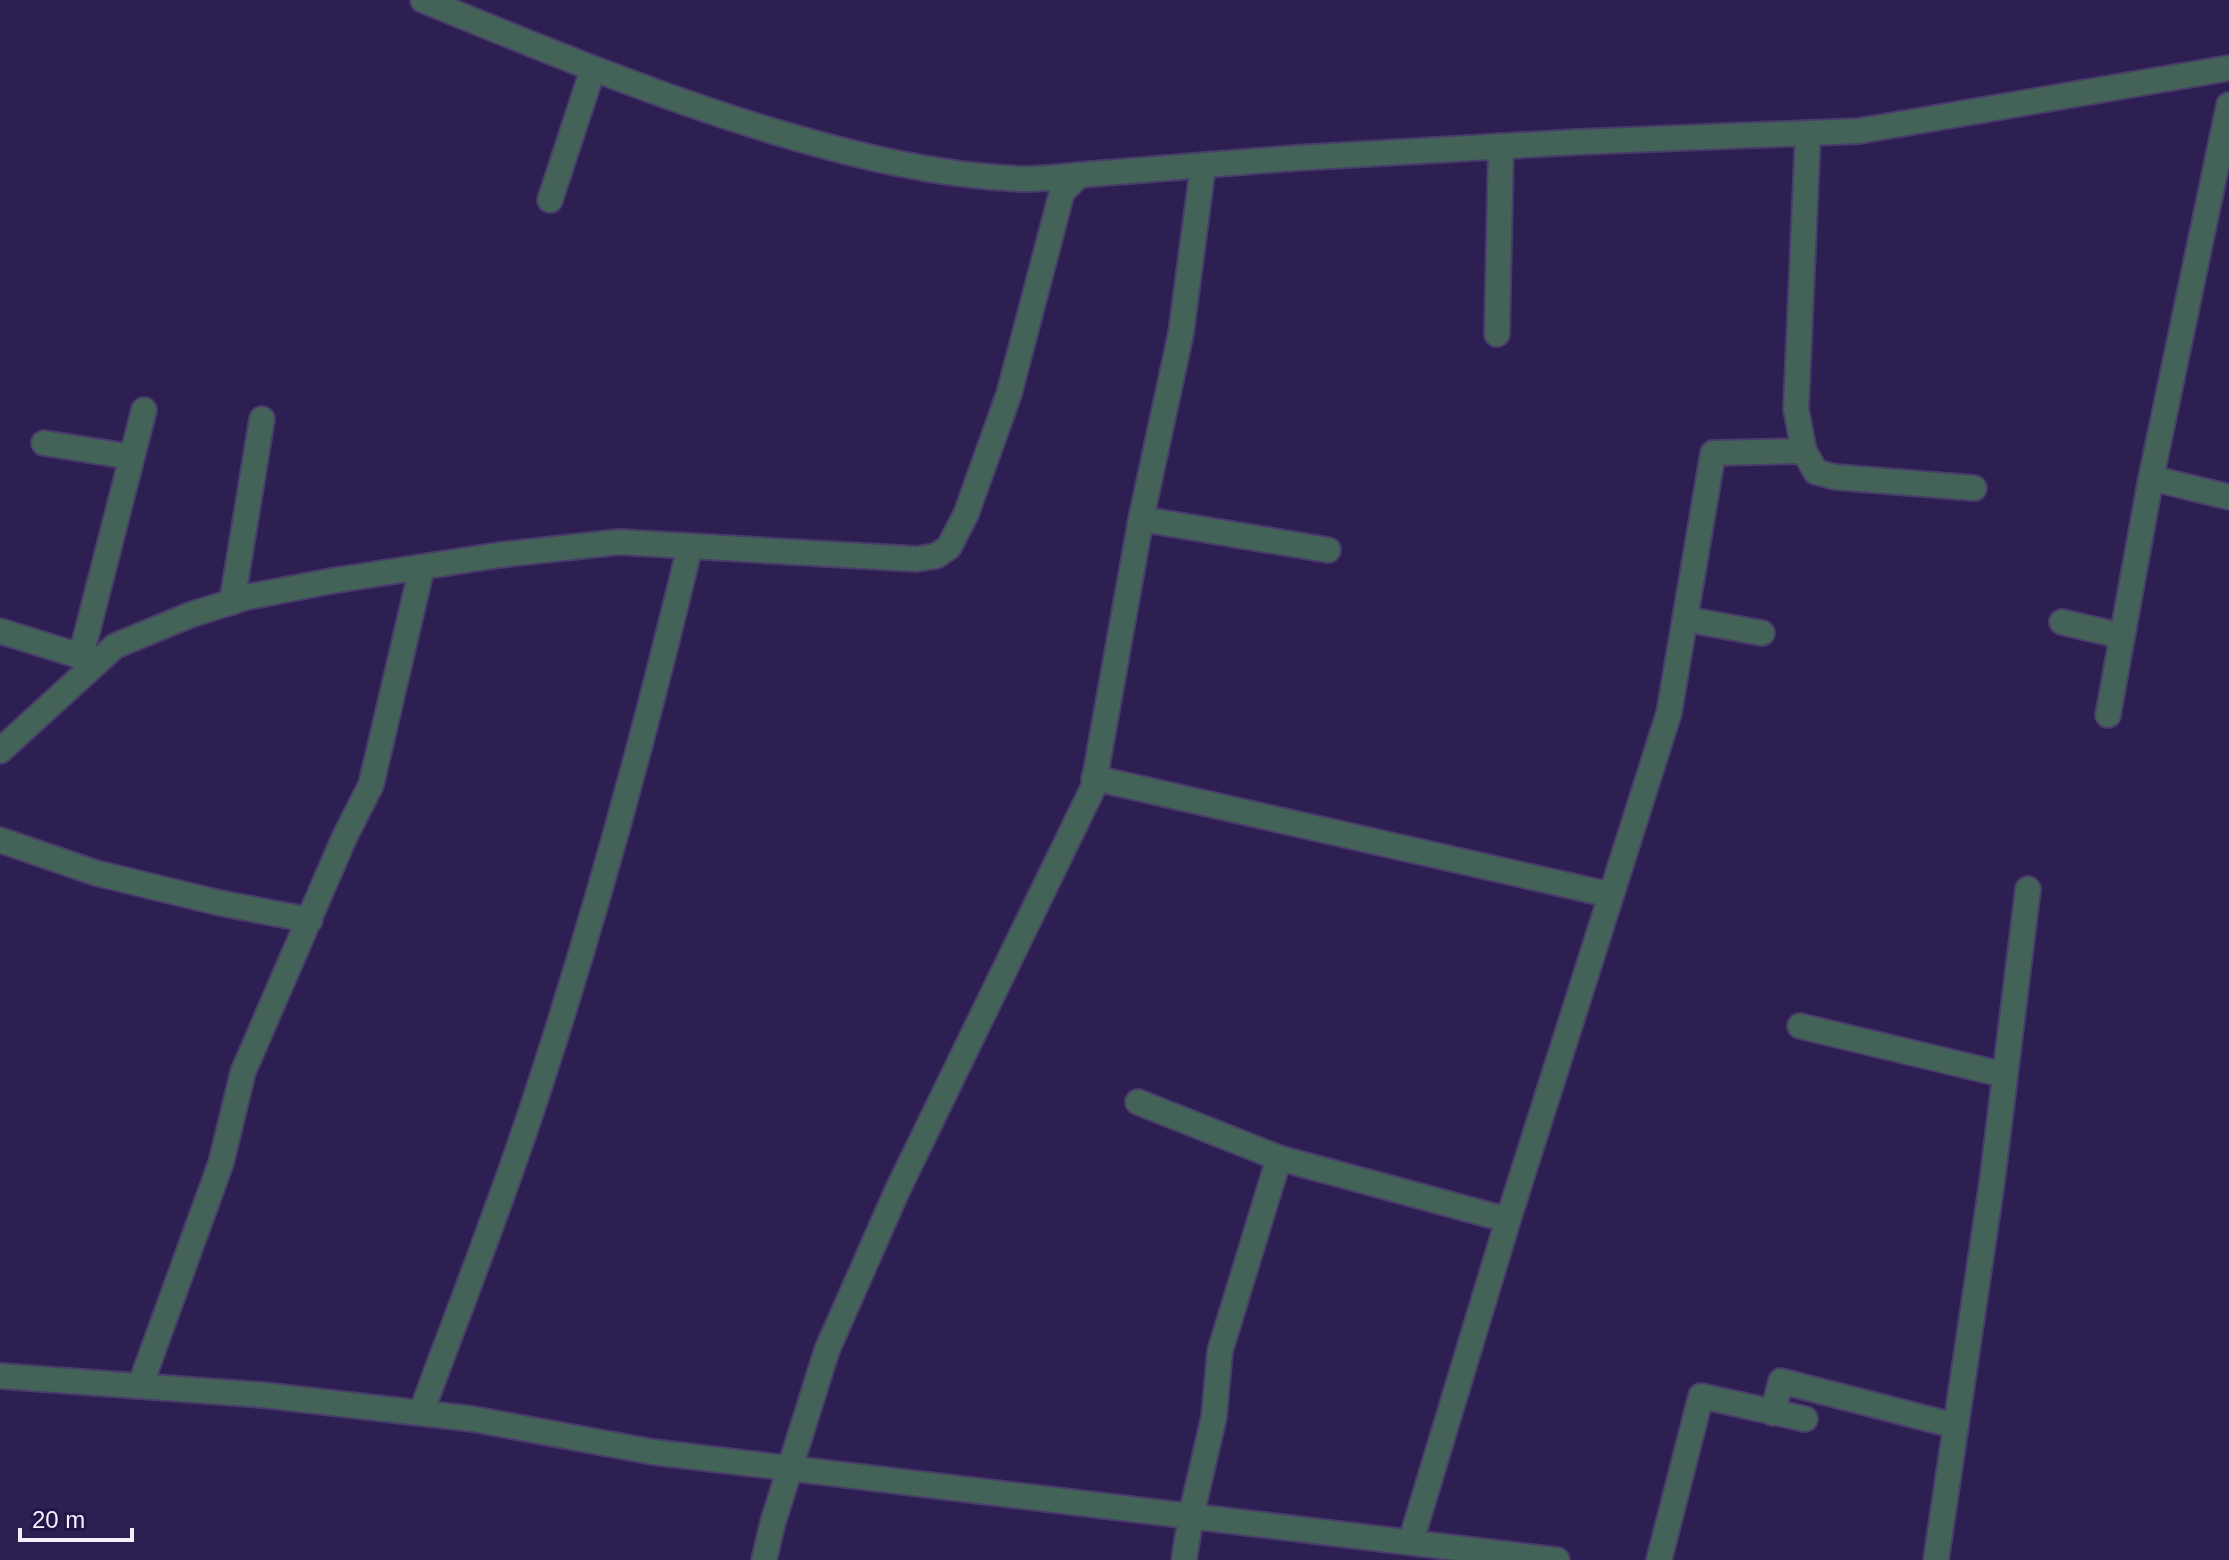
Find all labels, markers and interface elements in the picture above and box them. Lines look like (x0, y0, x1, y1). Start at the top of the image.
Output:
scale bar (20, 1492, 132, 1542)
text: 20 m (32, 1506, 85, 1533)

